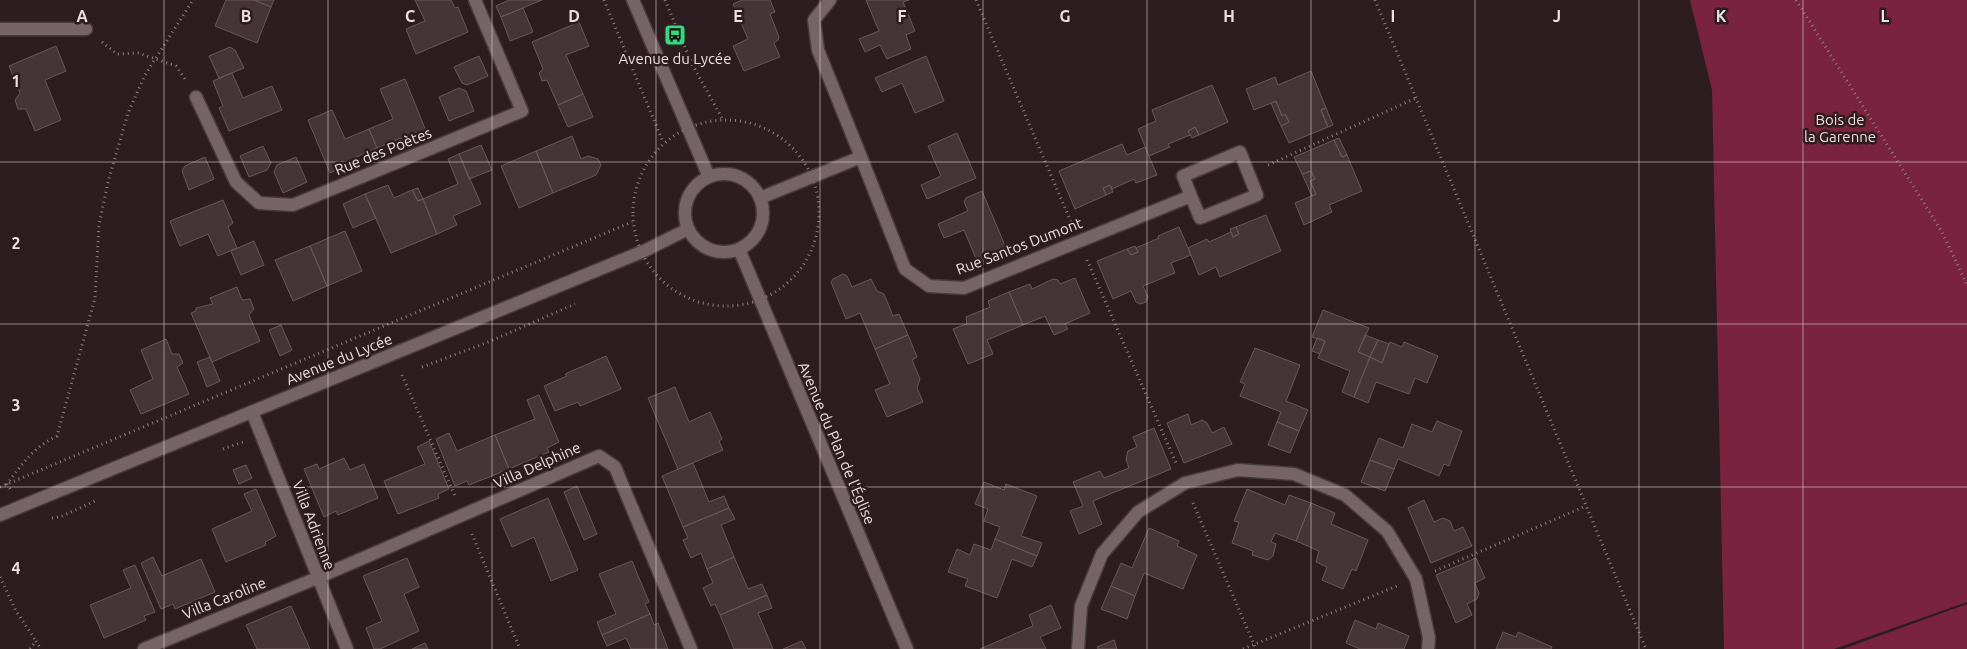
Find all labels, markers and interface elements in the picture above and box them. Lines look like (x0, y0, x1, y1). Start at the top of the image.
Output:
text: A (76, 7, 88, 25)
text: B (241, 7, 251, 25)
text: C (405, 7, 415, 25)
text: D (568, 7, 580, 25)
text: E (733, 7, 743, 25)
text: F (898, 7, 907, 25)
text: G (1059, 7, 1071, 25)
text: H (1223, 7, 1235, 25)
text: I (1391, 7, 1395, 25)
text: J (1553, 7, 1561, 25)
text: K (1716, 7, 1727, 25)
text: L (1881, 7, 1890, 25)
bus stop icon: Avenue du Lycée (663, 23, 687, 47)
place label: Avenue du Lycée (619, 50, 731, 67)
text: 1 (11, 72, 21, 90)
park label: Bois de la Garenne (1804, 111, 1876, 145)
street label: Rue des Poètes (332, 124, 434, 178)
street label: Rue Santos Dumont (954, 214, 1085, 278)
text: 2 (11, 234, 21, 252)
street label: Avenue du Lycée (283, 330, 395, 388)
street label: Avenue du Plan de l'Église (795, 359, 879, 527)
text: 3 (11, 396, 21, 414)
street label: Villa Delphine (491, 438, 583, 492)
street label: Villa Adrienne (289, 478, 339, 572)
text: 4 (11, 559, 21, 577)
street label: Villa Caroline (180, 574, 268, 622)

